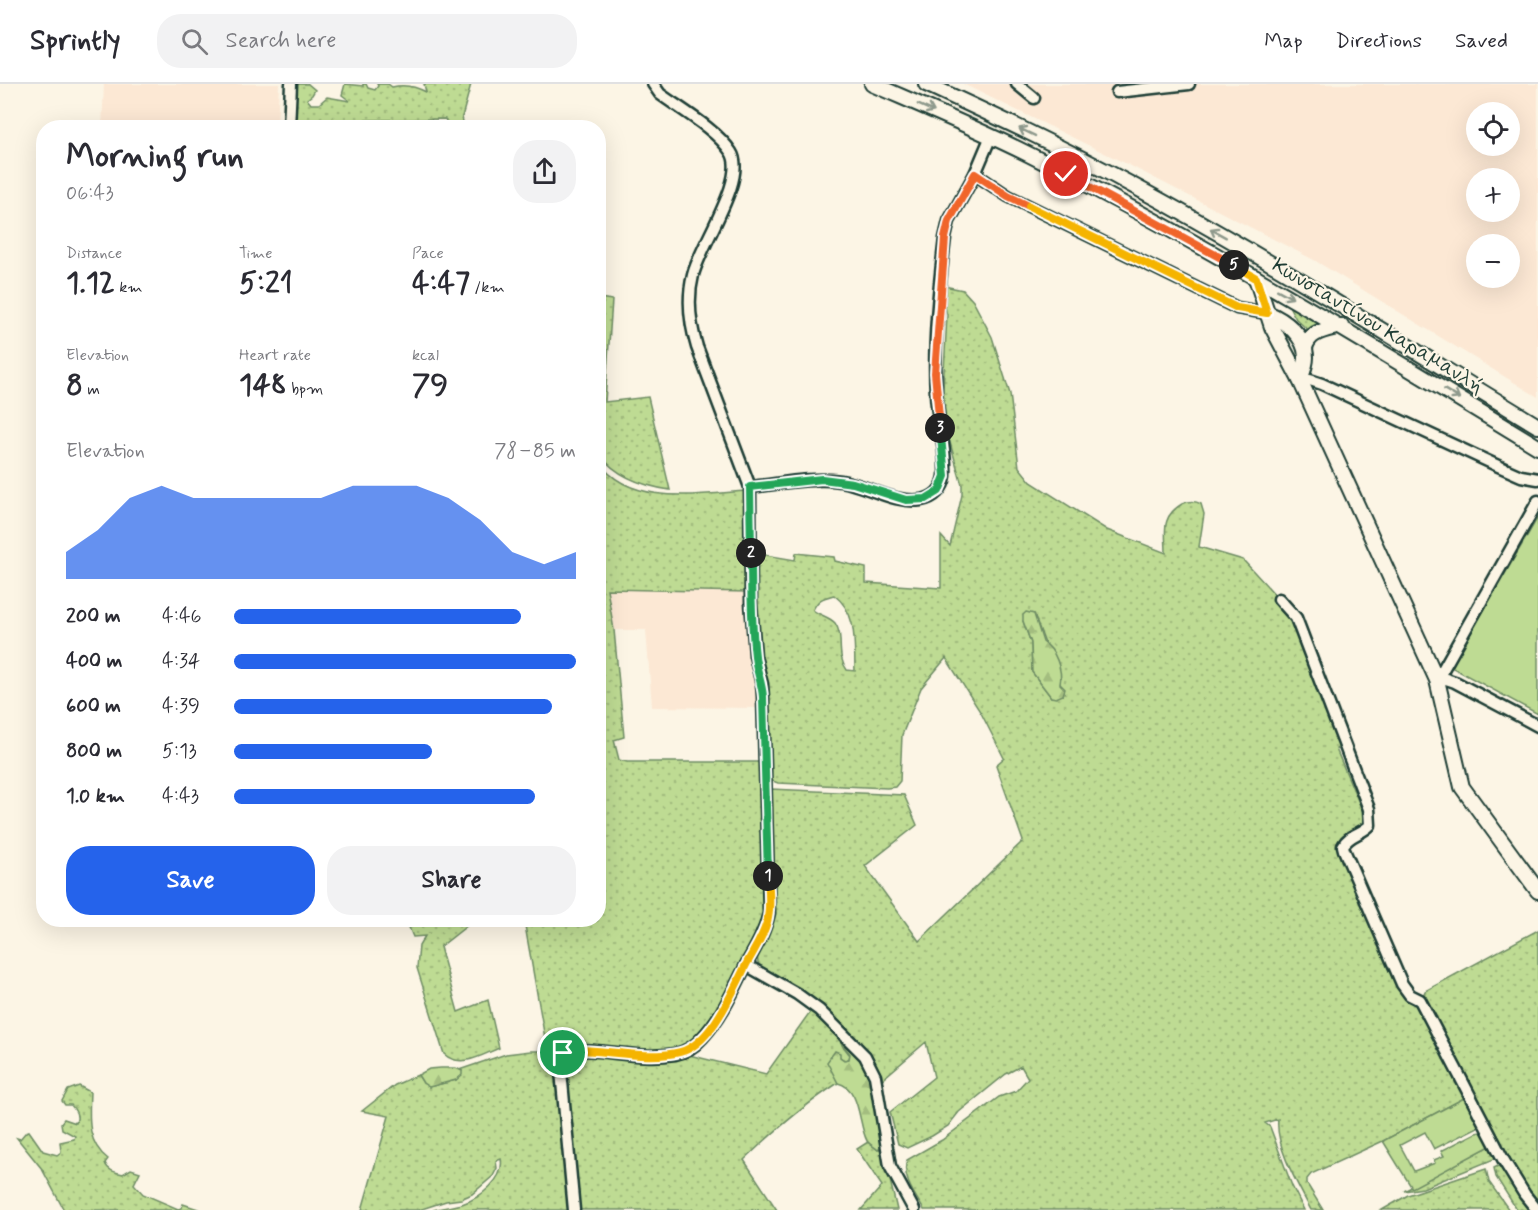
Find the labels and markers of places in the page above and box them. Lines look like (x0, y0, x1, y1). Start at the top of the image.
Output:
pin (1040, 148, 1091, 199)
pin: 5 (1219, 250, 1249, 280)
pin: 3 (925, 413, 955, 443)
pin: 2 (736, 538, 766, 568)
pin: 1 (753, 861, 783, 891)
pin (537, 1027, 588, 1078)

